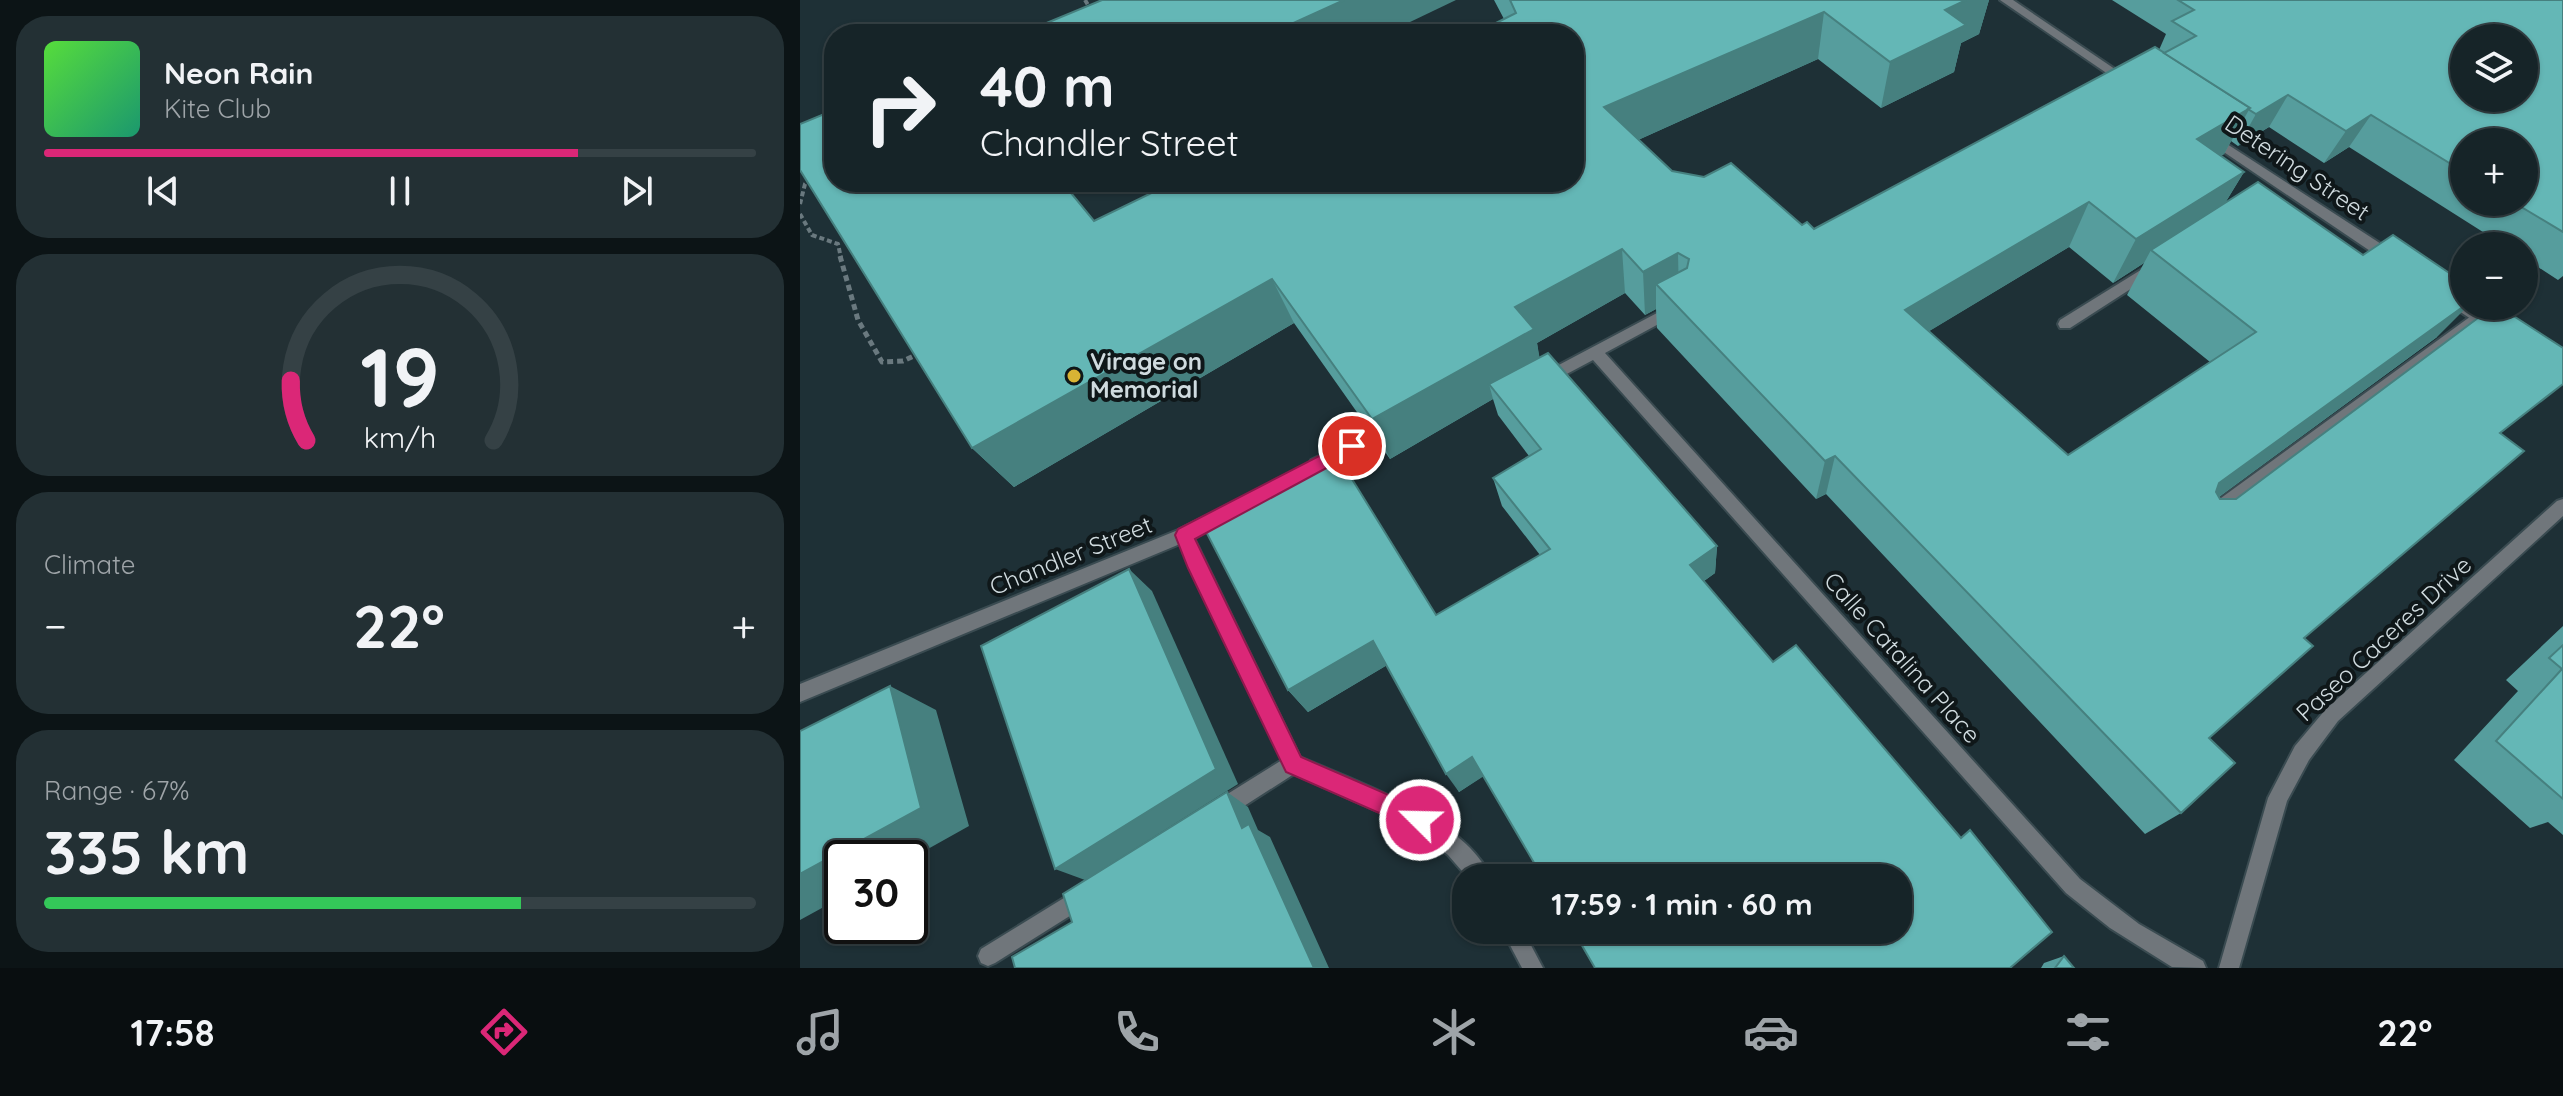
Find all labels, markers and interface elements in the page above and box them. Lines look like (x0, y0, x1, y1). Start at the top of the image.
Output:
map controls (2450, 24, 2538, 320)
button: layers (2450, 24, 2538, 112)
text: 40 m (980, 51, 1115, 121)
text: Neon Rain (164, 54, 313, 92)
icon: right (848, 56, 952, 160)
text: Kite Club (164, 92, 271, 125)
street label: Detering Street (2220, 108, 2376, 227)
text: Chandler Street (980, 120, 1239, 165)
button: + (2450, 128, 2538, 216)
icon: previous (141, 169, 185, 213)
icon: pause (378, 169, 422, 213)
icon: next (615, 169, 659, 213)
button: − (2450, 232, 2538, 320)
text: 19 (360, 324, 440, 428)
place label: Virage on Memorial (1090, 346, 1202, 404)
marker: Virage on Memorial (1065, 367, 1083, 385)
pin (1318, 412, 1386, 480)
text: km/h (364, 419, 436, 455)
icon: arrive (1330, 424, 1374, 468)
street label: Chandler Street (985, 509, 1156, 601)
text: Climate (44, 548, 135, 581)
street label: Paseo Caceres Drive (2289, 549, 2477, 727)
street label: Calle Catalina Place (1818, 566, 1987, 749)
text: 22° (353, 588, 445, 663)
text: − (44, 598, 67, 653)
text: + (731, 598, 756, 653)
text: Range · 67% (44, 774, 189, 807)
position arrow (1378, 778, 1462, 862)
text: 335 km (44, 814, 249, 889)
speed limit sign: 30 (824, 840, 928, 944)
text: 17:59 · 1 min · 60 m (1551, 885, 1813, 923)
icon: directions (476, 1004, 532, 1060)
icon: music (792, 1004, 848, 1060)
icon: phone (1109, 1004, 1165, 1060)
icon: climate (1426, 1004, 1482, 1060)
icon: car (1743, 1004, 1799, 1060)
icon: filters (2060, 1004, 2116, 1060)
text: 17:58 (130, 1010, 215, 1055)
text: 22° (2377, 1010, 2432, 1055)

